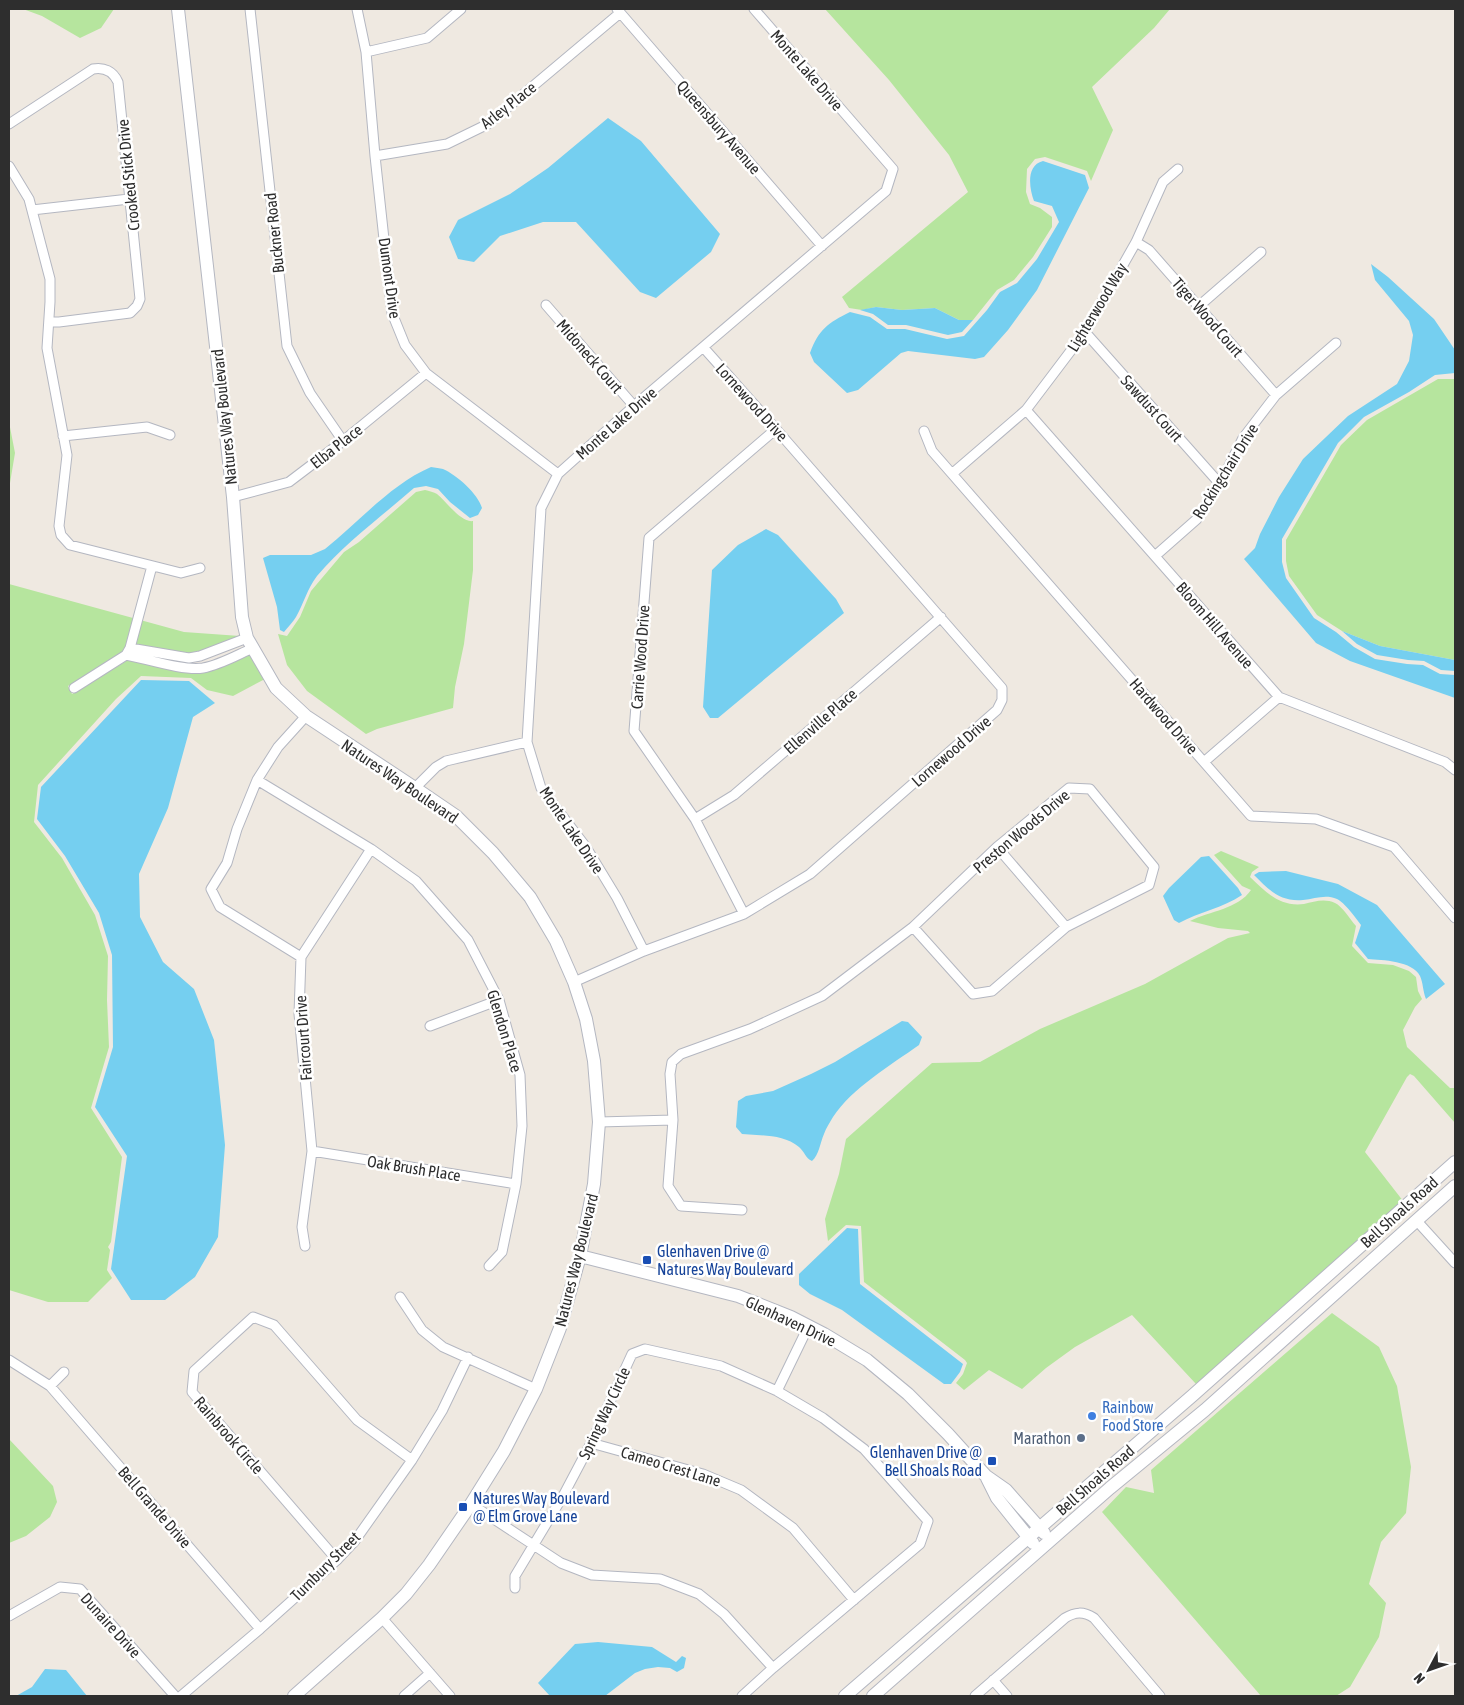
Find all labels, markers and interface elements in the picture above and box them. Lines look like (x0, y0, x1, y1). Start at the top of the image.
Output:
street label: Monte Lake Drive (767, 26, 847, 114)
street label: Queensbury Avenue (673, 77, 765, 178)
street label: Arley Place (477, 78, 540, 133)
street label: Crooked Stick Drive (113, 118, 143, 232)
street label: Buckner Road (261, 192, 287, 274)
street label: Dumont Drive (375, 236, 405, 320)
street label: Lighterwood Way (1063, 259, 1132, 355)
street label: Tiger Wood Court (1168, 274, 1247, 361)
street label: Midoneck Court (553, 316, 627, 397)
street label: Natures Way Boulevard (208, 348, 241, 486)
street label: Lornewood Drive (712, 359, 792, 445)
street label: Sawdust Court (1118, 371, 1187, 445)
street label: Monte Lake Drive (572, 383, 660, 463)
street label: Elba Place (306, 420, 366, 472)
street label: Rockingchair Drive (1189, 420, 1262, 522)
street label: Bloom Hill Avenue (1173, 578, 1257, 672)
street label: Carrie Wood Drive (627, 604, 653, 710)
street label: Hardwood Drive (1126, 675, 1202, 757)
street label: Ellenville Place (780, 684, 860, 758)
street label: Lornewood Drive (908, 712, 994, 790)
street label: Natures Way Boulevard (338, 735, 462, 827)
street label: Monte Lake Drive (536, 783, 608, 877)
street label: Preston Woods Drive (969, 786, 1073, 876)
street label: Glendon Place (484, 988, 526, 1074)
street label: Faircourt Drive (291, 995, 315, 1081)
street label: Oak Brush Place (366, 1152, 462, 1184)
street label: Bell Shoals Road (1357, 1173, 1441, 1251)
street label: Natures Way Boulevard (551, 1192, 602, 1329)
place label: Glenhaven Drive @ Natures Way Boulevard (657, 1242, 794, 1279)
marker: Glenhaven Drive @ Natures Way Boulevard (641, 1254, 653, 1266)
street label: Glenhaven Drive (743, 1292, 839, 1350)
street label: Spring Way Circle (575, 1364, 634, 1462)
street label: Rainbrook Circle (191, 1393, 267, 1477)
place label: Rainbow Food Store (1102, 1398, 1164, 1434)
marker: Rainbow Food Store (1086, 1410, 1098, 1422)
place label: Marathon (1013, 1429, 1071, 1447)
marker: Marathon (1075, 1432, 1087, 1444)
street label: Bell Shoals Road (1052, 1441, 1138, 1519)
street label: Cameo Crest Lane (619, 1442, 723, 1490)
place label: Glenhaven Drive @ Bell Shoals Road (870, 1443, 982, 1479)
marker: Glenhaven Drive @ Bell Shoals Road (986, 1455, 998, 1467)
street label: Bell Grande Drive (115, 1463, 195, 1551)
place label: Natures Way Boulevard @ Elm Grove Lane (473, 1489, 610, 1525)
marker: Natures Way Boulevard @ Elm Grove Lane (457, 1501, 469, 1513)
street label: Turnbury Street (287, 1527, 364, 1605)
street label: Dunaire Drive (77, 1589, 145, 1661)
north arrow (1404, 1645, 1454, 1695)
text: N (1410, 1670, 1428, 1687)

